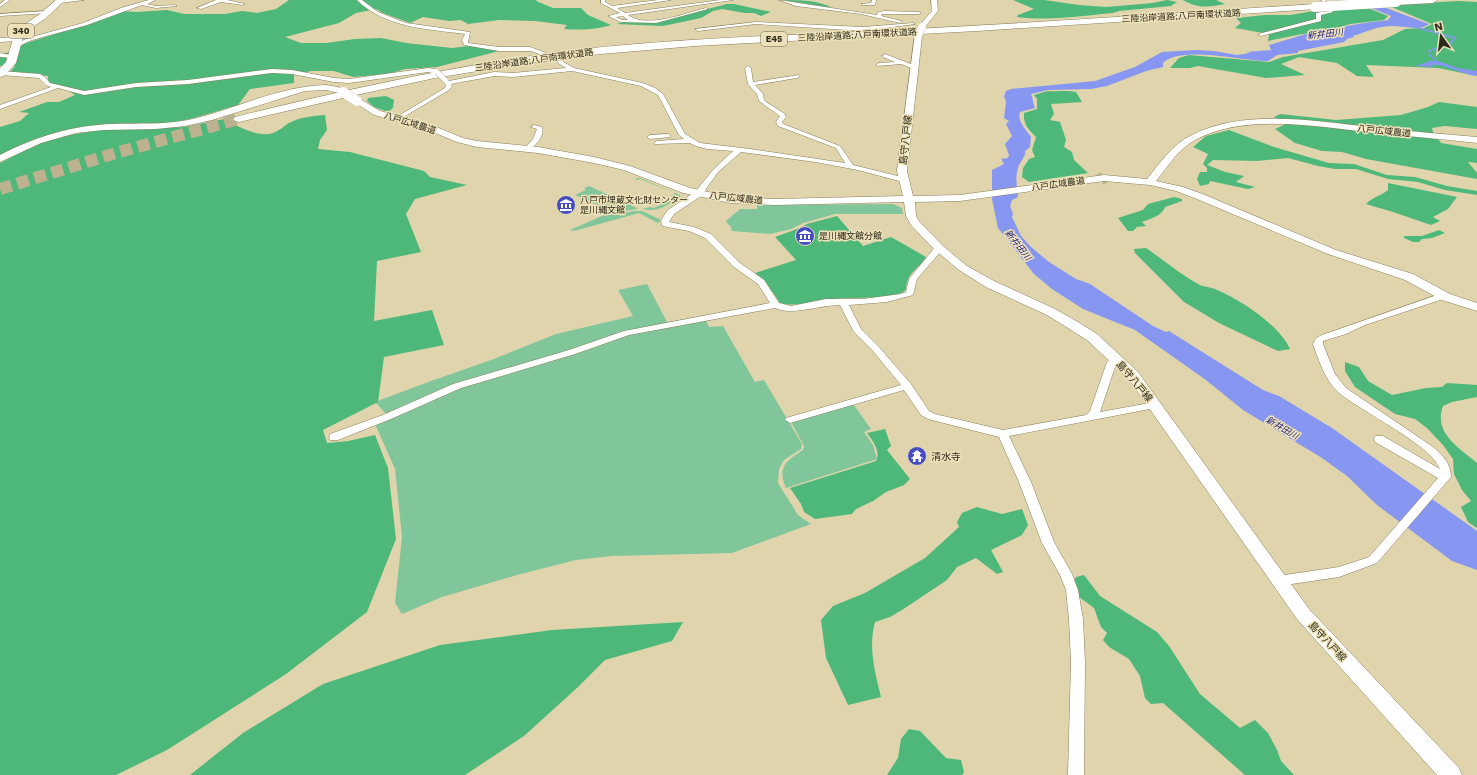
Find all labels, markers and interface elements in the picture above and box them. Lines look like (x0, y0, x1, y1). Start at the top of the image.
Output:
street label: 三陸沿岸道路;八戸南環状道路 (1121, 7, 1241, 24)
north arrow (1421, 16, 1461, 56)
text: N (1433, 19, 1444, 34)
road number: 340 (8, 24, 34, 38)
street label: 三陸沿岸道路;八戸南環状道路 (797, 26, 917, 43)
water label: 新井田川 (1307, 27, 1344, 41)
road number: E45 (761, 32, 787, 46)
street label: 三陸沿岸道路;八戸南環状道路 (474, 46, 594, 73)
street label: 八戸広域農道 (383, 110, 437, 136)
street label: 島守八戸線 (897, 115, 914, 165)
street label: 八戸広域農道 (1357, 123, 1411, 139)
street label: 八戸広域農道 (1031, 175, 1085, 193)
street label: 八戸広域農道 (709, 190, 763, 206)
museum icon: 八戸市埋蔵文化財センター 是川縄文館 (555, 194, 577, 216)
place label: 八戸市埋蔵文化財センター 是川縄文館 (580, 195, 688, 215)
museum icon: 是川縄文館分館 (794, 225, 816, 247)
water label: 新井田川 (1003, 228, 1034, 263)
place label: 是川縄文館分館 (819, 231, 882, 241)
street label: 島守八戸線 (1114, 359, 1155, 404)
water label: 新井田川 (1264, 415, 1301, 442)
temple icon: 清水寺 (906, 445, 928, 467)
place label: 清水寺 (931, 451, 961, 462)
street label: 島守八戸線 (1307, 619, 1349, 663)

